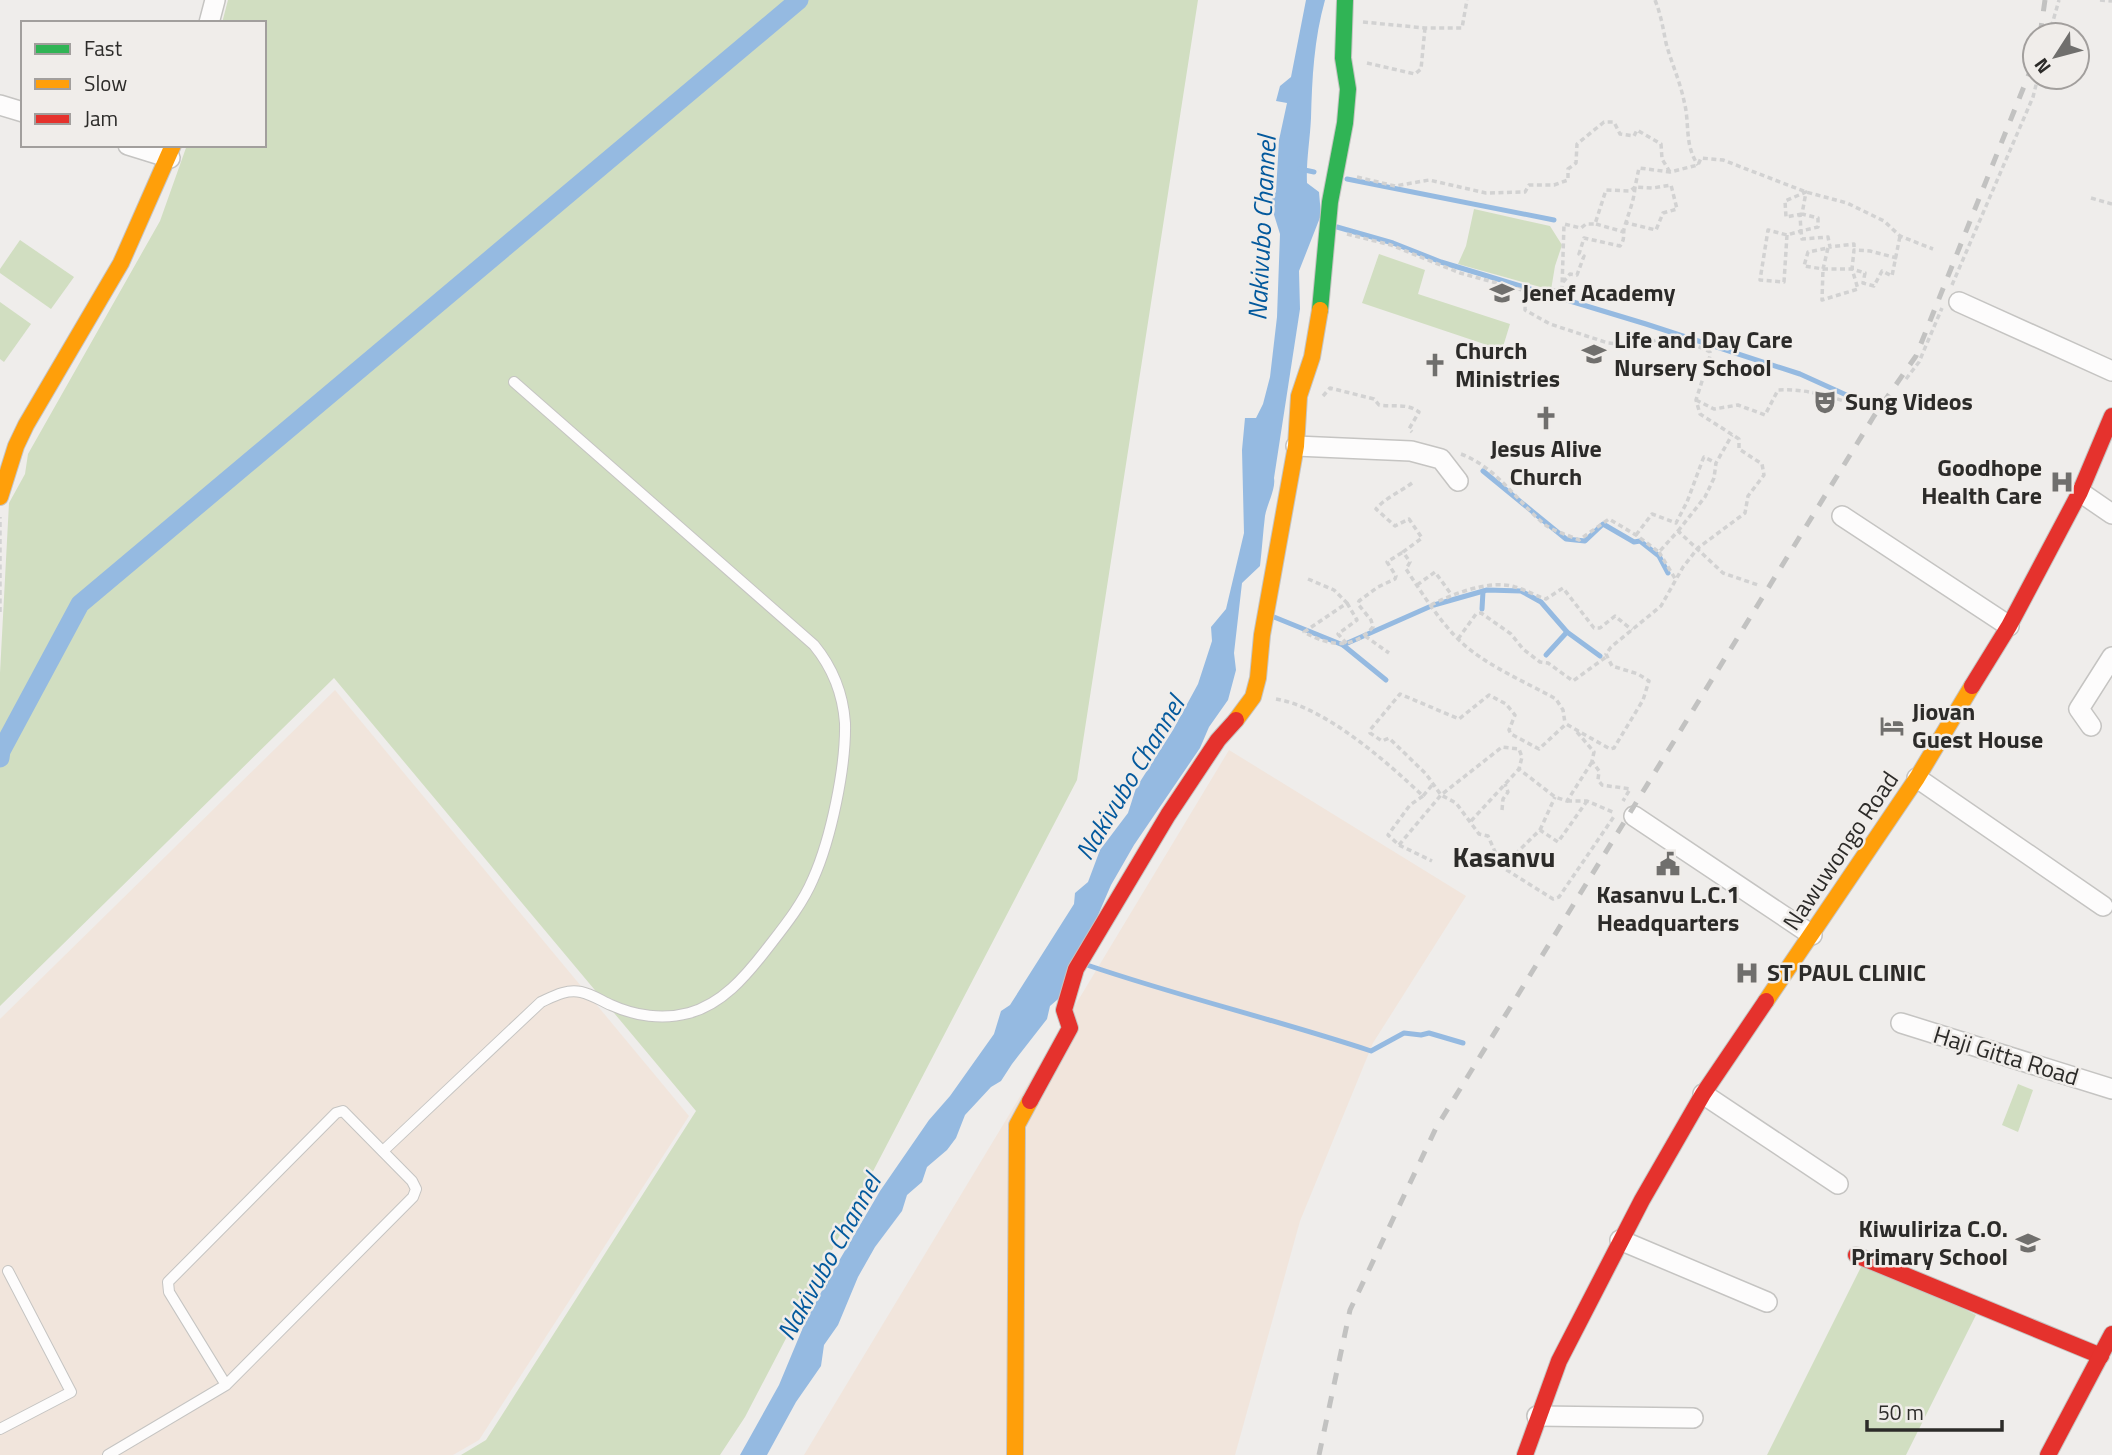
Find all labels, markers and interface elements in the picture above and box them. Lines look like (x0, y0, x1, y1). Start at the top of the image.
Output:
legend (21, 21, 266, 147)
north arrow (2021, 21, 2091, 91)
text: Fast (84, 32, 123, 64)
text: N (2026, 52, 2057, 80)
text: Slow (84, 67, 127, 99)
text: Jam (84, 102, 118, 134)
water label: Nakivubo Channel (1237, 131, 1286, 321)
place label: Jenef Academy (1522, 274, 1675, 310)
school or university icon: Jenef Academy (1488, 279, 1516, 307)
place label: Life and Day Care Nursery School (1614, 321, 1793, 385)
place label: Church Ministries (1455, 332, 1560, 396)
school or university icon: Life and Day Care Nursery School (1580, 340, 1608, 368)
church icon: Church Ministries (1421, 351, 1449, 379)
place label: Sung Videos (1845, 383, 1973, 419)
theatre icon: Sung Videos (1811, 388, 1839, 416)
church icon: Jesus Alive Church (1532, 404, 1560, 432)
place label: Jesus Alive Church (1490, 430, 1602, 494)
place label: Goodhope Health Care (1921, 449, 2042, 513)
hospital icon: Goodhope Health Care (2048, 468, 2076, 496)
water label: Nakivubo Channel (1065, 685, 1196, 867)
place label: Jiovan Guest House (1912, 693, 2043, 757)
hotel icon: Jiovan Guest House (1878, 712, 1906, 740)
street label: Nawuwongo Road (1773, 764, 1907, 937)
district label: Kasanvu (1452, 835, 1556, 878)
public building icon: Kasanvu L.C.1 Headquarters (1654, 850, 1682, 878)
place label: Kasanvu L.C.1 Headquarters (1596, 876, 1740, 940)
place label: ST PAUL CLINIC (1767, 954, 1926, 990)
hospital icon: ST PAUL CLINIC (1733, 959, 1761, 987)
street label: Haji Gitta Road (1929, 1016, 2083, 1094)
water label: Nakivubo Channel (767, 1163, 892, 1347)
place label: Kiwuliriza C.O. Primary School (1851, 1210, 2008, 1274)
school or university icon: Kiwuliriza C.O. Primary School (2014, 1229, 2042, 1257)
scale bar (1867, 1388, 2002, 1432)
text: 50 m (1878, 1396, 1924, 1428)

